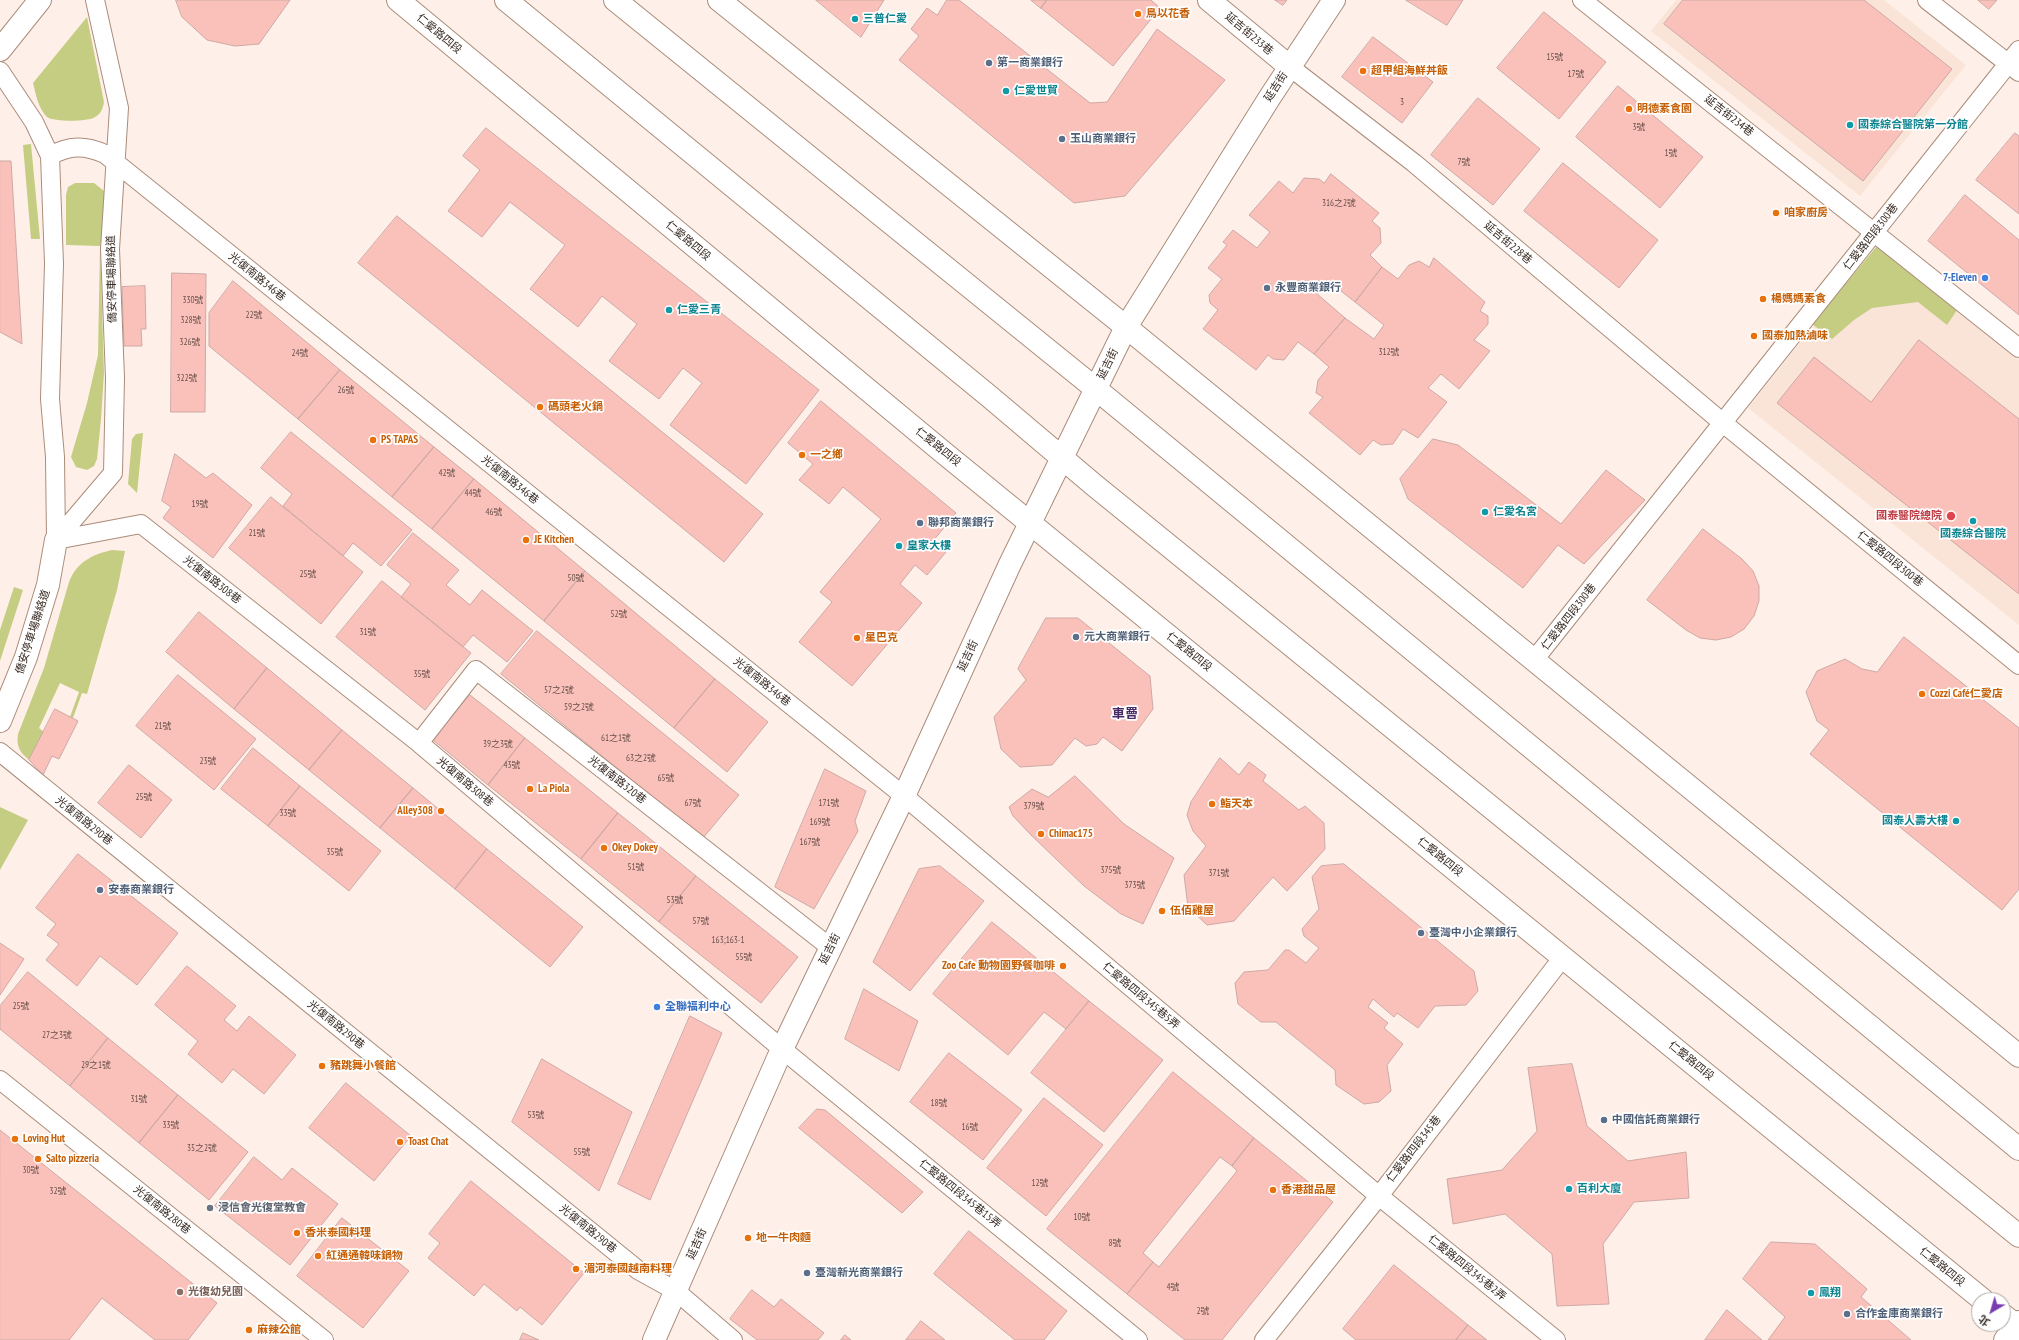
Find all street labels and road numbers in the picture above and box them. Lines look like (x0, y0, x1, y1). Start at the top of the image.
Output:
street label: 延吉街233巷 (1222, 10, 1276, 58)
street label: 仁愛路四段 (414, 11, 464, 57)
street label: 延吉街 (1261, 70, 1291, 104)
street label: 延吉街234巷 (1702, 93, 1756, 139)
street label: 仁愛路四段300巷 (1841, 201, 1901, 273)
street label: 仁愛路四段 (663, 218, 713, 264)
street label: 延吉街228巷 (1481, 219, 1535, 267)
street label: 僑安停車場聯絡道 (105, 235, 119, 323)
street label: 光復南路346巷 (226, 250, 288, 304)
street label: 延吉街 (1095, 346, 1121, 382)
street label: 仁愛路四段 (912, 425, 964, 469)
street label: 光復南路346巷 (479, 453, 541, 507)
street label: 仁愛路四段300巷 (1854, 528, 1926, 590)
street label: 光復南路308巷 (180, 553, 244, 607)
street label: 仁愛路四段300巷 (1539, 581, 1599, 653)
street label: 僑安停車場聯絡道 (13, 588, 53, 676)
street label: 仁愛路四段 (1163, 630, 1215, 674)
street label: 延吉街 (955, 638, 981, 674)
street label: 光復南路346巷 (731, 655, 793, 709)
street label: 光復南路320巷 (585, 753, 649, 807)
street label: 光復南路308巷 (434, 754, 496, 810)
street label: 光復南路290巷 (53, 794, 115, 848)
street label: 仁愛路四段 (1414, 835, 1466, 879)
street label: 延吉街 (817, 931, 843, 967)
street label: 仁愛路四段345巷5弄 (1100, 960, 1182, 1032)
street label: 光復南路290巷 (305, 998, 367, 1052)
street label: 仁愛路四段 (1665, 1039, 1717, 1083)
street label: 仁愛路四段345巷 (1384, 1113, 1444, 1185)
street label: 仁愛路四段345巷15弄 (916, 1157, 1004, 1231)
street label: 光復南路280巷 (131, 1183, 193, 1237)
street label: 光復南路290巷 (557, 1202, 619, 1256)
street label: 延吉街 (684, 1226, 710, 1262)
street label: 仁愛路四段345巷2弄 (1425, 1232, 1509, 1304)
street label: 仁愛路四段 (1916, 1245, 1968, 1289)

